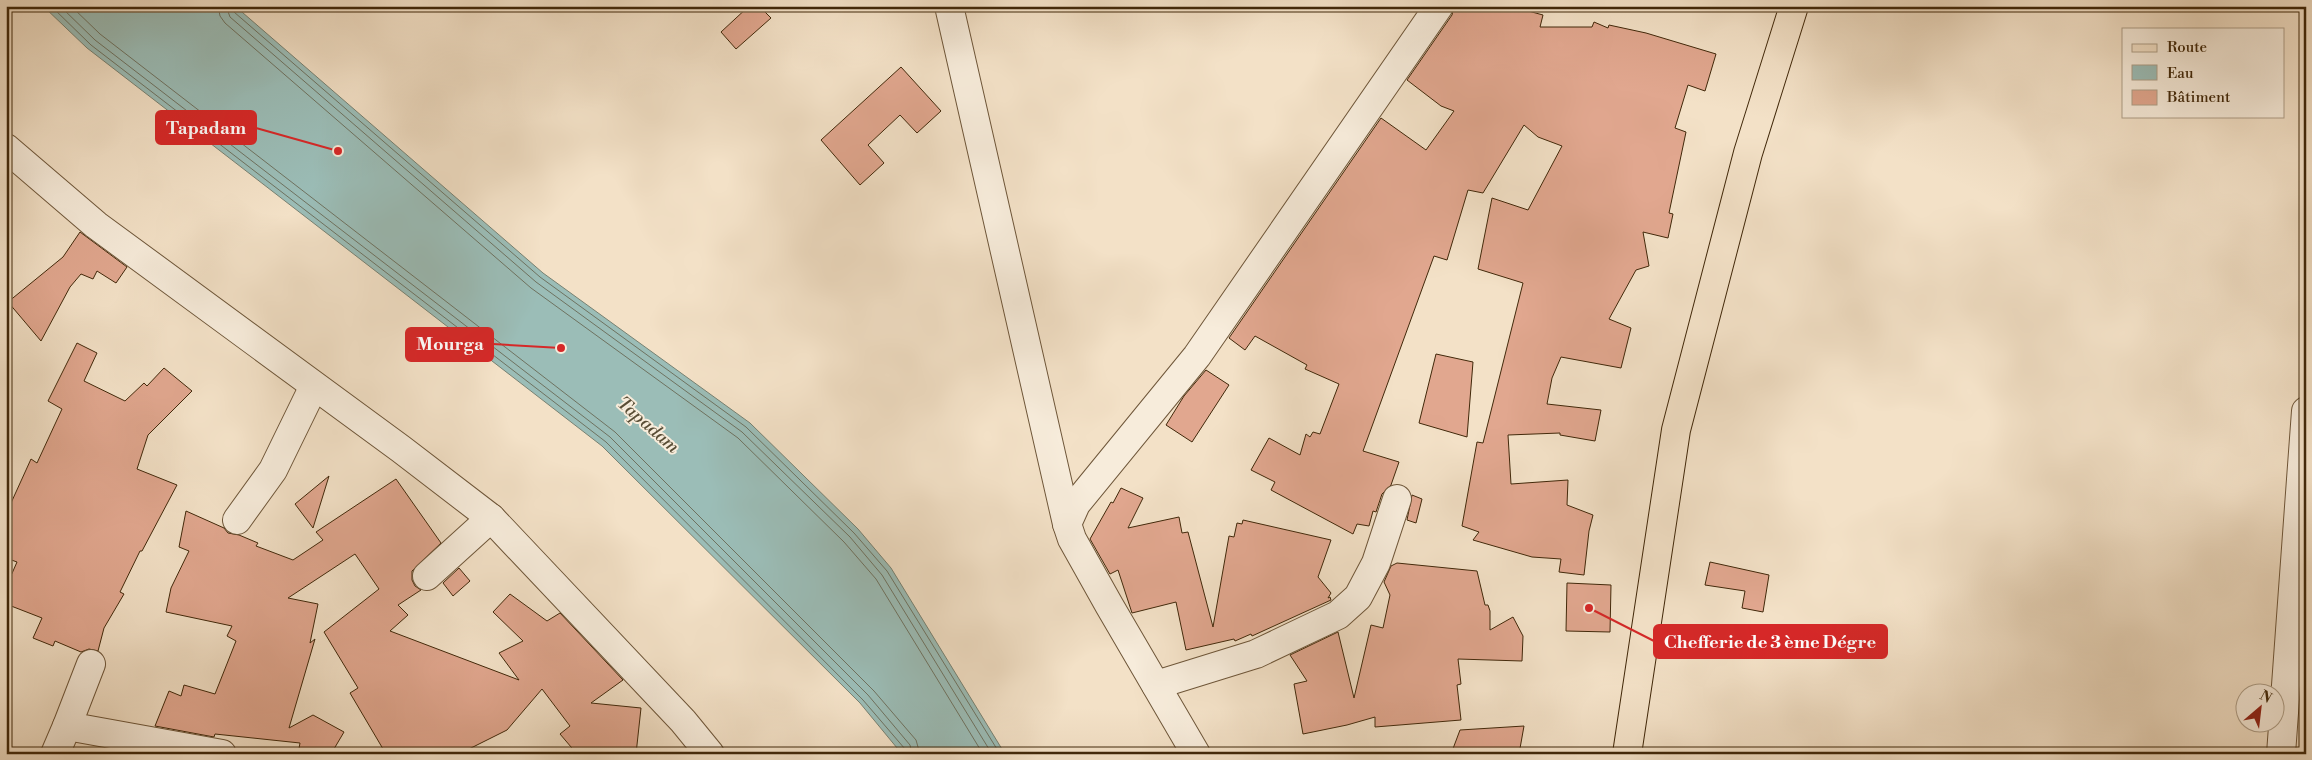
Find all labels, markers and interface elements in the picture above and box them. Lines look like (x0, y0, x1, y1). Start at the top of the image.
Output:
legend (2122, 28, 2284, 118)
text: Route (2167, 38, 2207, 57)
text: Eau (2167, 64, 2194, 83)
text: Bâtiment (2166, 88, 2231, 107)
callout: Tapadam (156, 111, 256, 144)
text: Tapadam (166, 117, 247, 140)
callout: Mourga (406, 328, 493, 361)
text: Mourga (416, 333, 484, 356)
water label: Tapadam (612, 392, 684, 459)
callout: Chefferie de 3 ème Dégre (1654, 625, 1887, 658)
text: Chefferie de 3 ème Dégre (1664, 631, 1877, 654)
north arrow (2234, 682, 2284, 732)
text: N (2257, 687, 2275, 708)

